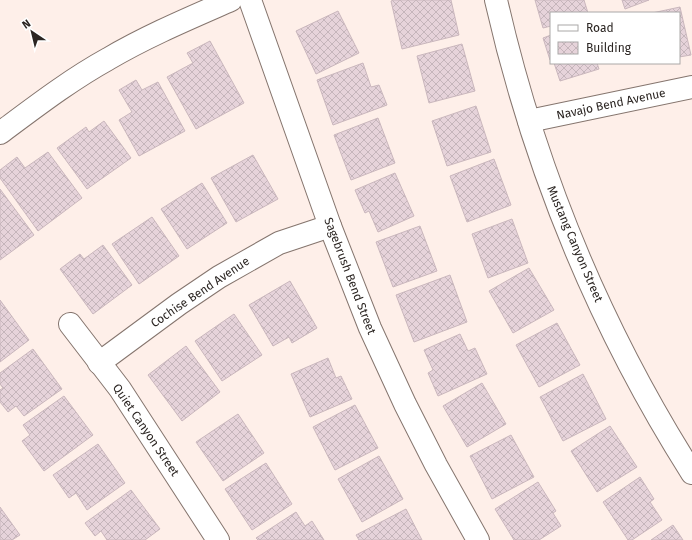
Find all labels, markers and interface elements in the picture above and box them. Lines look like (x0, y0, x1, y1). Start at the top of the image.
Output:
north arrow (12, 12, 52, 52)
legend (550, 12, 680, 64)
text: N (20, 17, 33, 32)
text: Road (586, 21, 614, 35)
text: Building (586, 41, 632, 55)
street label: Navajo Bend Avenue (555, 86, 667, 122)
street label: Mustang Canyon Street (544, 184, 606, 305)
street label: Sagebrush Bend Street (321, 216, 379, 337)
street label: Cochise Bend Avenue (148, 254, 252, 330)
street label: Quiet Canyon Street (110, 381, 182, 479)

